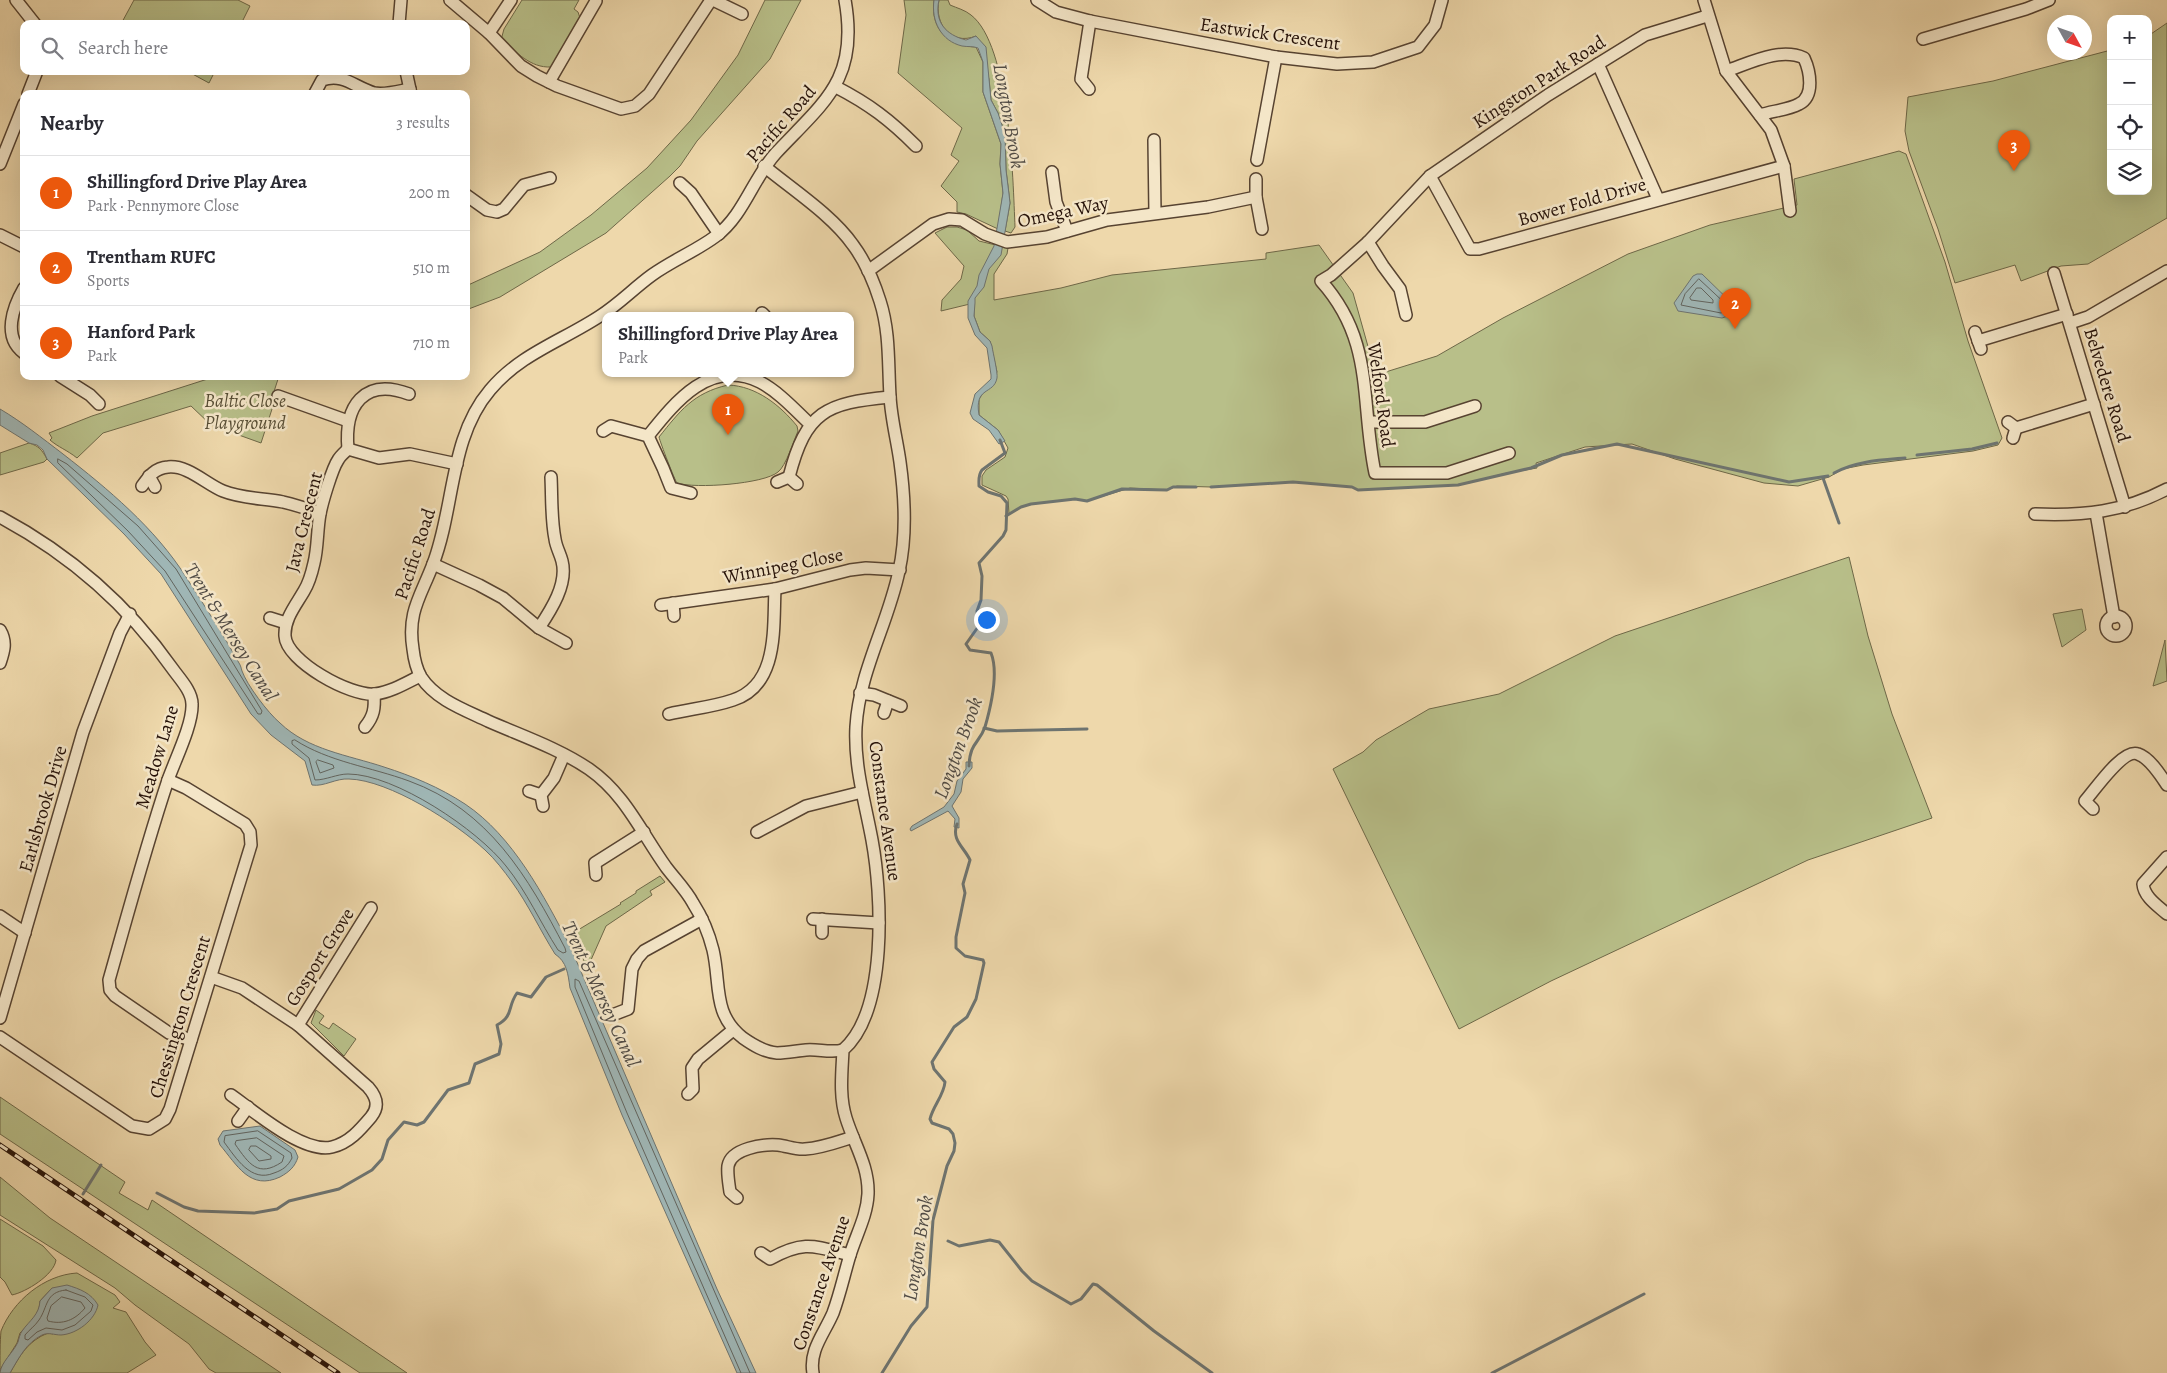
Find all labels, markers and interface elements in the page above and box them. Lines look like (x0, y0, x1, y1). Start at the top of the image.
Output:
street label: Eastwick Crescent (1198, 11, 1342, 57)
north arrow (2047, 15, 2092, 60)
map controls (2107, 15, 2152, 195)
button: + (2107, 15, 2152, 60)
search box (20, 20, 470, 75)
street label: Kingston Park Road (1467, 29, 1611, 135)
icon: search (38, 34, 66, 62)
text: Search here (78, 35, 168, 61)
button: − (2107, 60, 2152, 105)
water label: Longton Brook (986, 61, 1032, 171)
street label: Pacific Road (740, 79, 822, 168)
button: locate (2107, 105, 2152, 150)
text: Nearby (40, 109, 103, 137)
text: 3 results (396, 112, 450, 134)
pin: 3 (1998, 130, 2030, 171)
button: layers (2107, 150, 2152, 195)
text: Shillingford Drive Play Area (87, 169, 307, 195)
street label: Bower Fold Drive (1515, 171, 1649, 233)
text: 1 (53, 182, 59, 204)
text: 200 m (409, 182, 450, 204)
street label: Omega Way (1015, 190, 1111, 234)
text: Park · Pennymore Close (87, 195, 239, 217)
text: Trentham RUFC (87, 244, 216, 270)
text: 2 (52, 257, 60, 279)
text: 510 m (413, 257, 450, 279)
text: Sports (87, 270, 130, 292)
pin: 2 (1719, 288, 1751, 329)
popup (602, 312, 854, 377)
text: Hanford Park (87, 319, 195, 345)
text: Shillingford Drive Play Area (618, 321, 838, 347)
street label: Belvedere Road (2077, 324, 2137, 446)
text: 3 (53, 332, 59, 354)
text: 710 m (413, 332, 450, 354)
street label: Welford Road (1361, 340, 1401, 450)
text: Park (87, 345, 117, 367)
text: Park (618, 347, 648, 369)
park label: Baltic Close Playground (204, 388, 286, 436)
pin: 1 (712, 394, 744, 435)
street label: Java Crescent (279, 469, 329, 575)
street label: Pacific Road (388, 504, 442, 603)
street label: Winnipeg Close (720, 542, 845, 591)
water label: Trent & Mersey Canal (178, 558, 284, 706)
your location (974, 607, 1000, 633)
water label: Longton Brook (927, 693, 989, 803)
street label: Meadow Lane (129, 702, 185, 812)
street label: Constance Avenue (862, 739, 908, 883)
street label: Earlsbrook Drive (12, 743, 74, 875)
street label: Gosport Grove (279, 903, 361, 1011)
water label: Trent & Mersey Canal (555, 916, 647, 1072)
street label: Chessington Crescent (143, 933, 217, 1101)
water label: Longton Brook (896, 1193, 940, 1303)
street label: Constance Avenue (786, 1212, 856, 1354)

